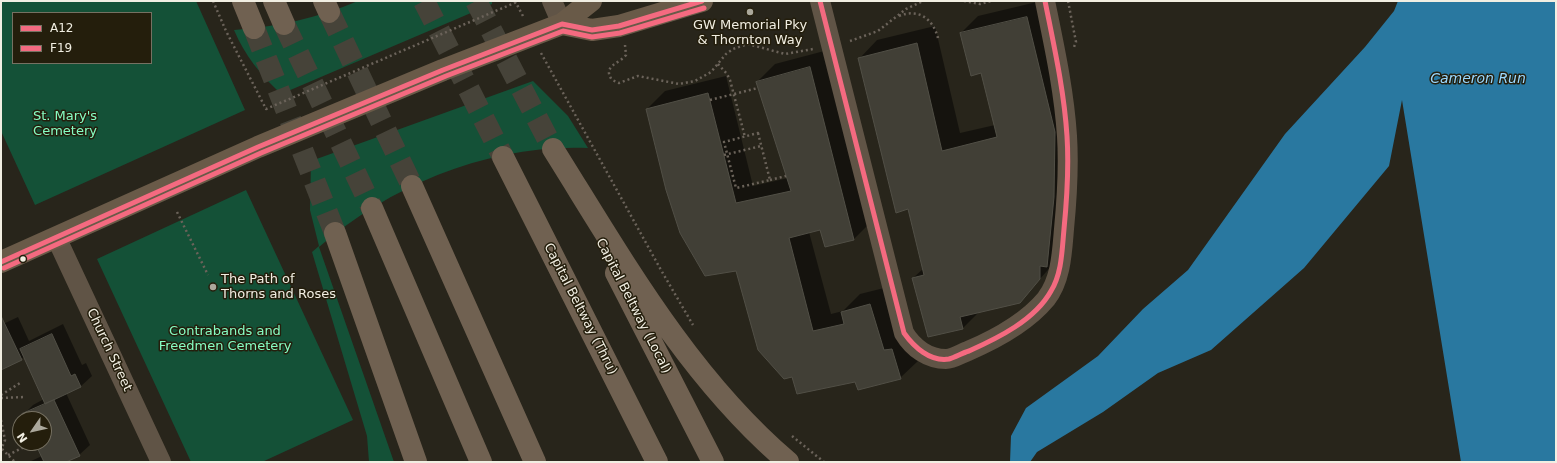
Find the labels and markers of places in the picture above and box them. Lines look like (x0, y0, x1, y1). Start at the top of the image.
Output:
marker: GW Memorial Pky & Thornton Way (745, 7, 755, 17)
place label: GW Memorial Pky & Thornton Way (693, 18, 807, 49)
unlabelled marker (18, 254, 28, 264)
place label: The Path of Thorns and Roses (221, 272, 336, 303)
marker: The Path of Thorns and Roses (208, 282, 218, 292)

